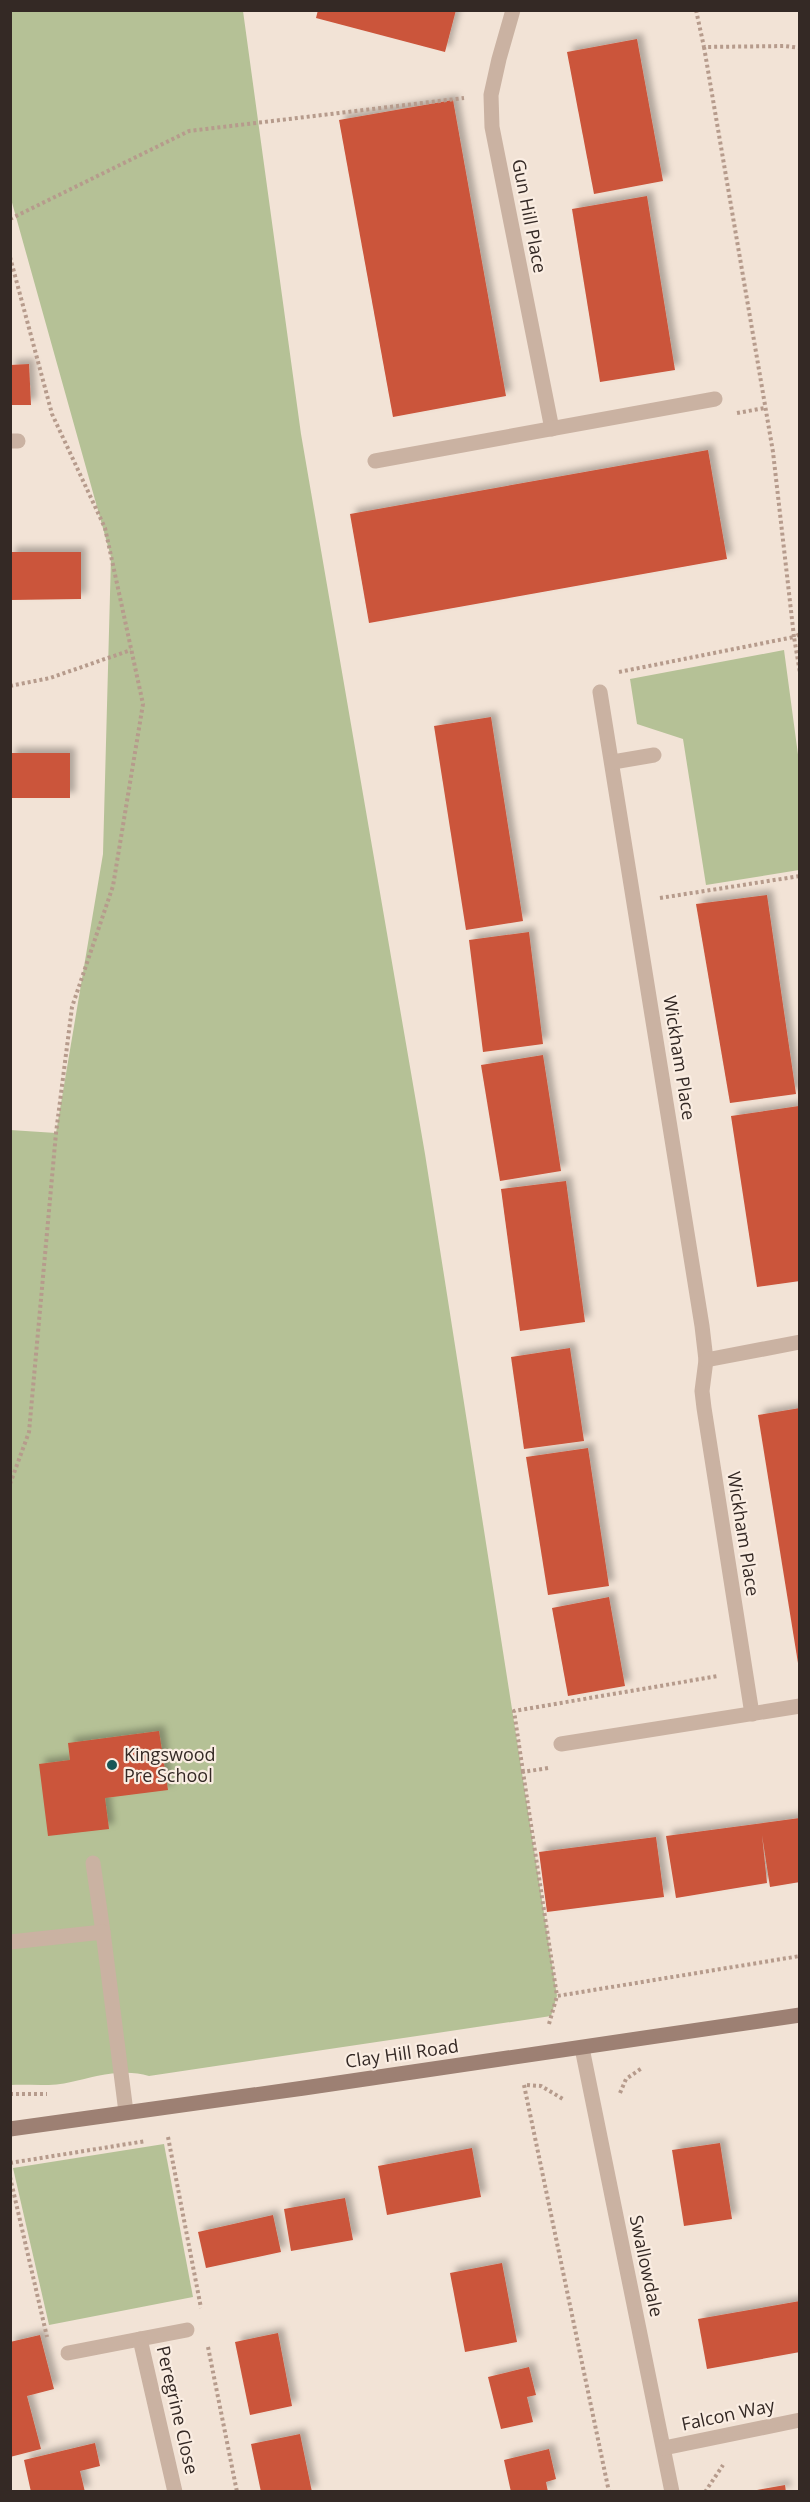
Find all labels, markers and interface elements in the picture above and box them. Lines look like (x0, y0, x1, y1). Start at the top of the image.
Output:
street label: Gun Hill Place (507, 157, 553, 275)
street label: Wickham Place (658, 994, 702, 1122)
street label: Wickham Place (722, 1470, 766, 1598)
place label: Kingswood Pre School (124, 1742, 216, 1787)
marker: Kingswood Pre School (105, 1758, 119, 1772)
street label: Clay Hill Road (344, 2033, 460, 2073)
street label: Swallowdale (624, 2213, 669, 2319)
street label: Peregrine Close (152, 2343, 204, 2476)
street label: Falcon Way (679, 2392, 778, 2436)

